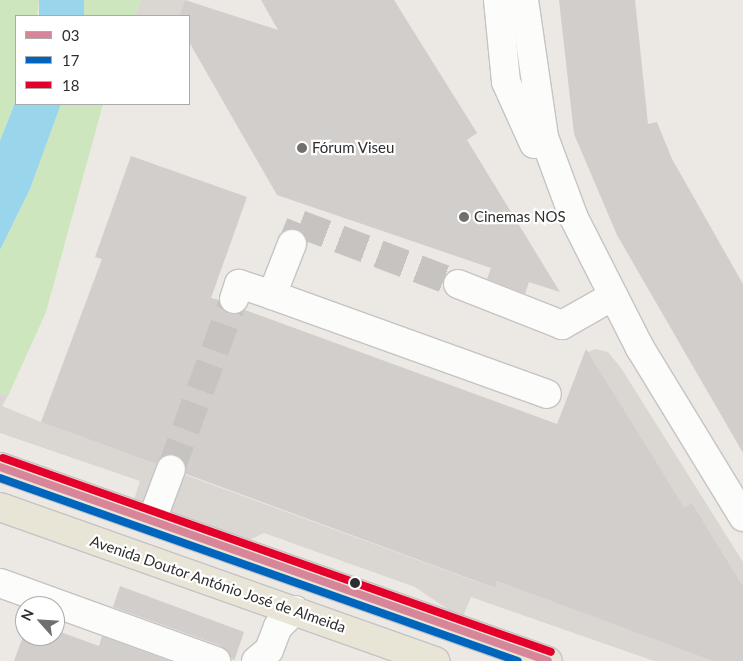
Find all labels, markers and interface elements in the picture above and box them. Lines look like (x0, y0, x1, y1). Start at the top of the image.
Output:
legend (15, 15, 190, 105)
text: 03 (62, 26, 79, 44)
text: 17 (62, 51, 79, 69)
text: 18 (62, 76, 79, 94)
place label: Fórum Viseu (312, 139, 395, 157)
marker: Fórum Viseu (296, 142, 308, 154)
place label: Cinemas NOS (474, 208, 566, 226)
marker: Cinemas NOS (458, 211, 470, 223)
street label: Avenida Doutor António José de Almeida (87, 531, 349, 637)
unlabelled marker (350, 578, 360, 588)
north arrow (15, 596, 65, 646)
text: N (17, 606, 37, 623)

